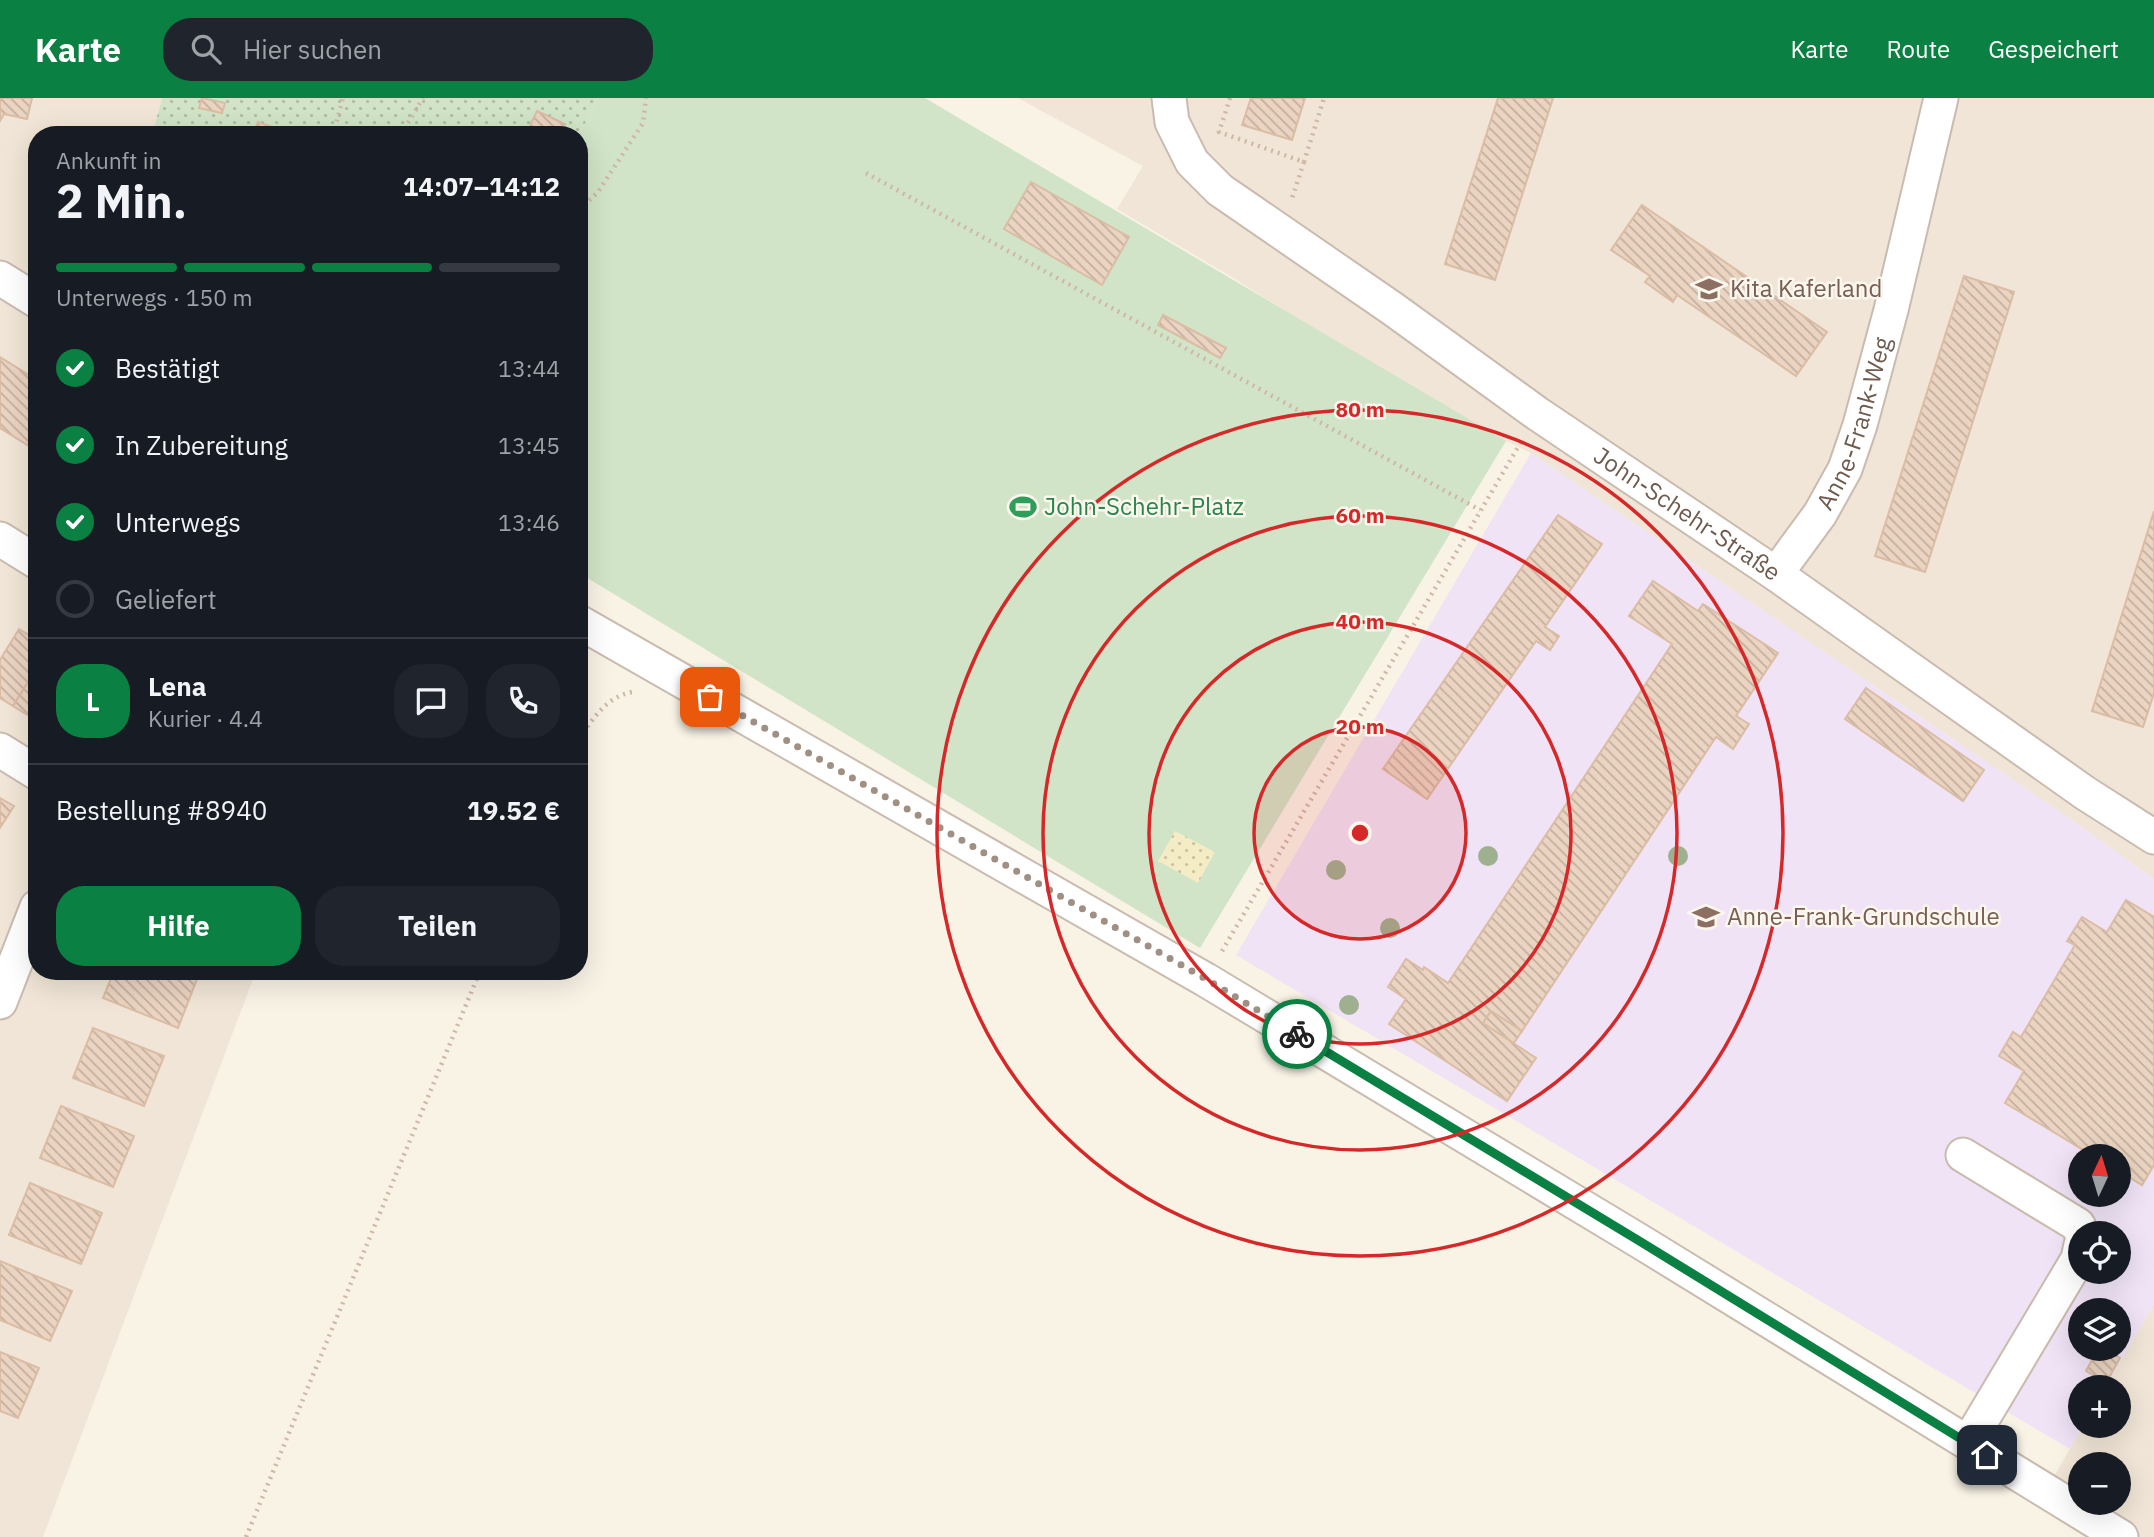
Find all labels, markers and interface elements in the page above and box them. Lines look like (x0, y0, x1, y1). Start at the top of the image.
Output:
search box (163, 18, 653, 81)
text: Karte (35, 28, 121, 71)
icon: search (187, 30, 225, 68)
text: Hier suchen (243, 32, 382, 66)
text: Karte (1790, 33, 1849, 65)
text: Route (1887, 33, 1950, 65)
text: Gespeichert (1988, 33, 2119, 65)
text: Ankunft in (56, 145, 162, 175)
text: 14:07–14:12 (403, 169, 560, 203)
text: 2 Min. (56, 171, 187, 231)
place label: Kita Kaferland (1730, 272, 1882, 304)
school or university icon: Kita Kaferland (1694, 274, 1724, 304)
text: Unterwegs · 150 m (56, 282, 253, 312)
street label: Anne-Frank-Weg (1808, 333, 1898, 515)
icon: check (56, 349, 94, 387)
text: Bestätigt (115, 351, 220, 385)
text: 13:44 (498, 353, 560, 383)
text: 80 m (1336, 395, 1384, 423)
icon: check (56, 426, 94, 464)
text: In Zubereitung (115, 428, 288, 462)
text: 13:45 (498, 430, 560, 460)
street label: John-Schehr-Straße (1588, 439, 1787, 588)
place label: John-Schehr-Platz (1044, 490, 1244, 522)
sports icon: John-Schehr-Platz (1008, 492, 1038, 522)
text: 60 m (1336, 501, 1384, 529)
icon: check (56, 503, 94, 541)
text: Unterwegs (115, 505, 241, 539)
text: 13:46 (498, 507, 560, 537)
text: Geliefert (115, 582, 217, 616)
text: 40 m (1336, 607, 1384, 635)
button: chat (394, 664, 468, 738)
button: phone (486, 664, 560, 738)
pin (680, 667, 740, 727)
text: Lena (148, 669, 206, 703)
icon: bag (691, 678, 729, 716)
text: L (86, 684, 100, 718)
text: Kurier · 4.4 (148, 703, 263, 733)
text: 20 m (1336, 712, 1384, 740)
text: Bestellung #8940 (56, 793, 267, 827)
text: 19.52 € (467, 793, 560, 827)
centre of rings (1348, 821, 1372, 845)
button: Hilfe (56, 886, 301, 966)
button: Teilen (315, 886, 560, 966)
place label: Anne-Frank-Grundschule (1727, 900, 2000, 932)
school or university icon: Anne-Frank-Grundschule (1691, 902, 1721, 932)
courier (1262, 999, 1332, 1069)
icon: bike (1278, 1015, 1316, 1053)
north arrow (2068, 1144, 2132, 1208)
map controls (2068, 1144, 2131, 1515)
button: locate (2068, 1221, 2131, 1284)
button: layers (2068, 1298, 2131, 1361)
button: + (2068, 1375, 2131, 1438)
pin (1957, 1425, 2017, 1485)
icon: home (1968, 1436, 2006, 1474)
button: − (2068, 1452, 2131, 1515)

